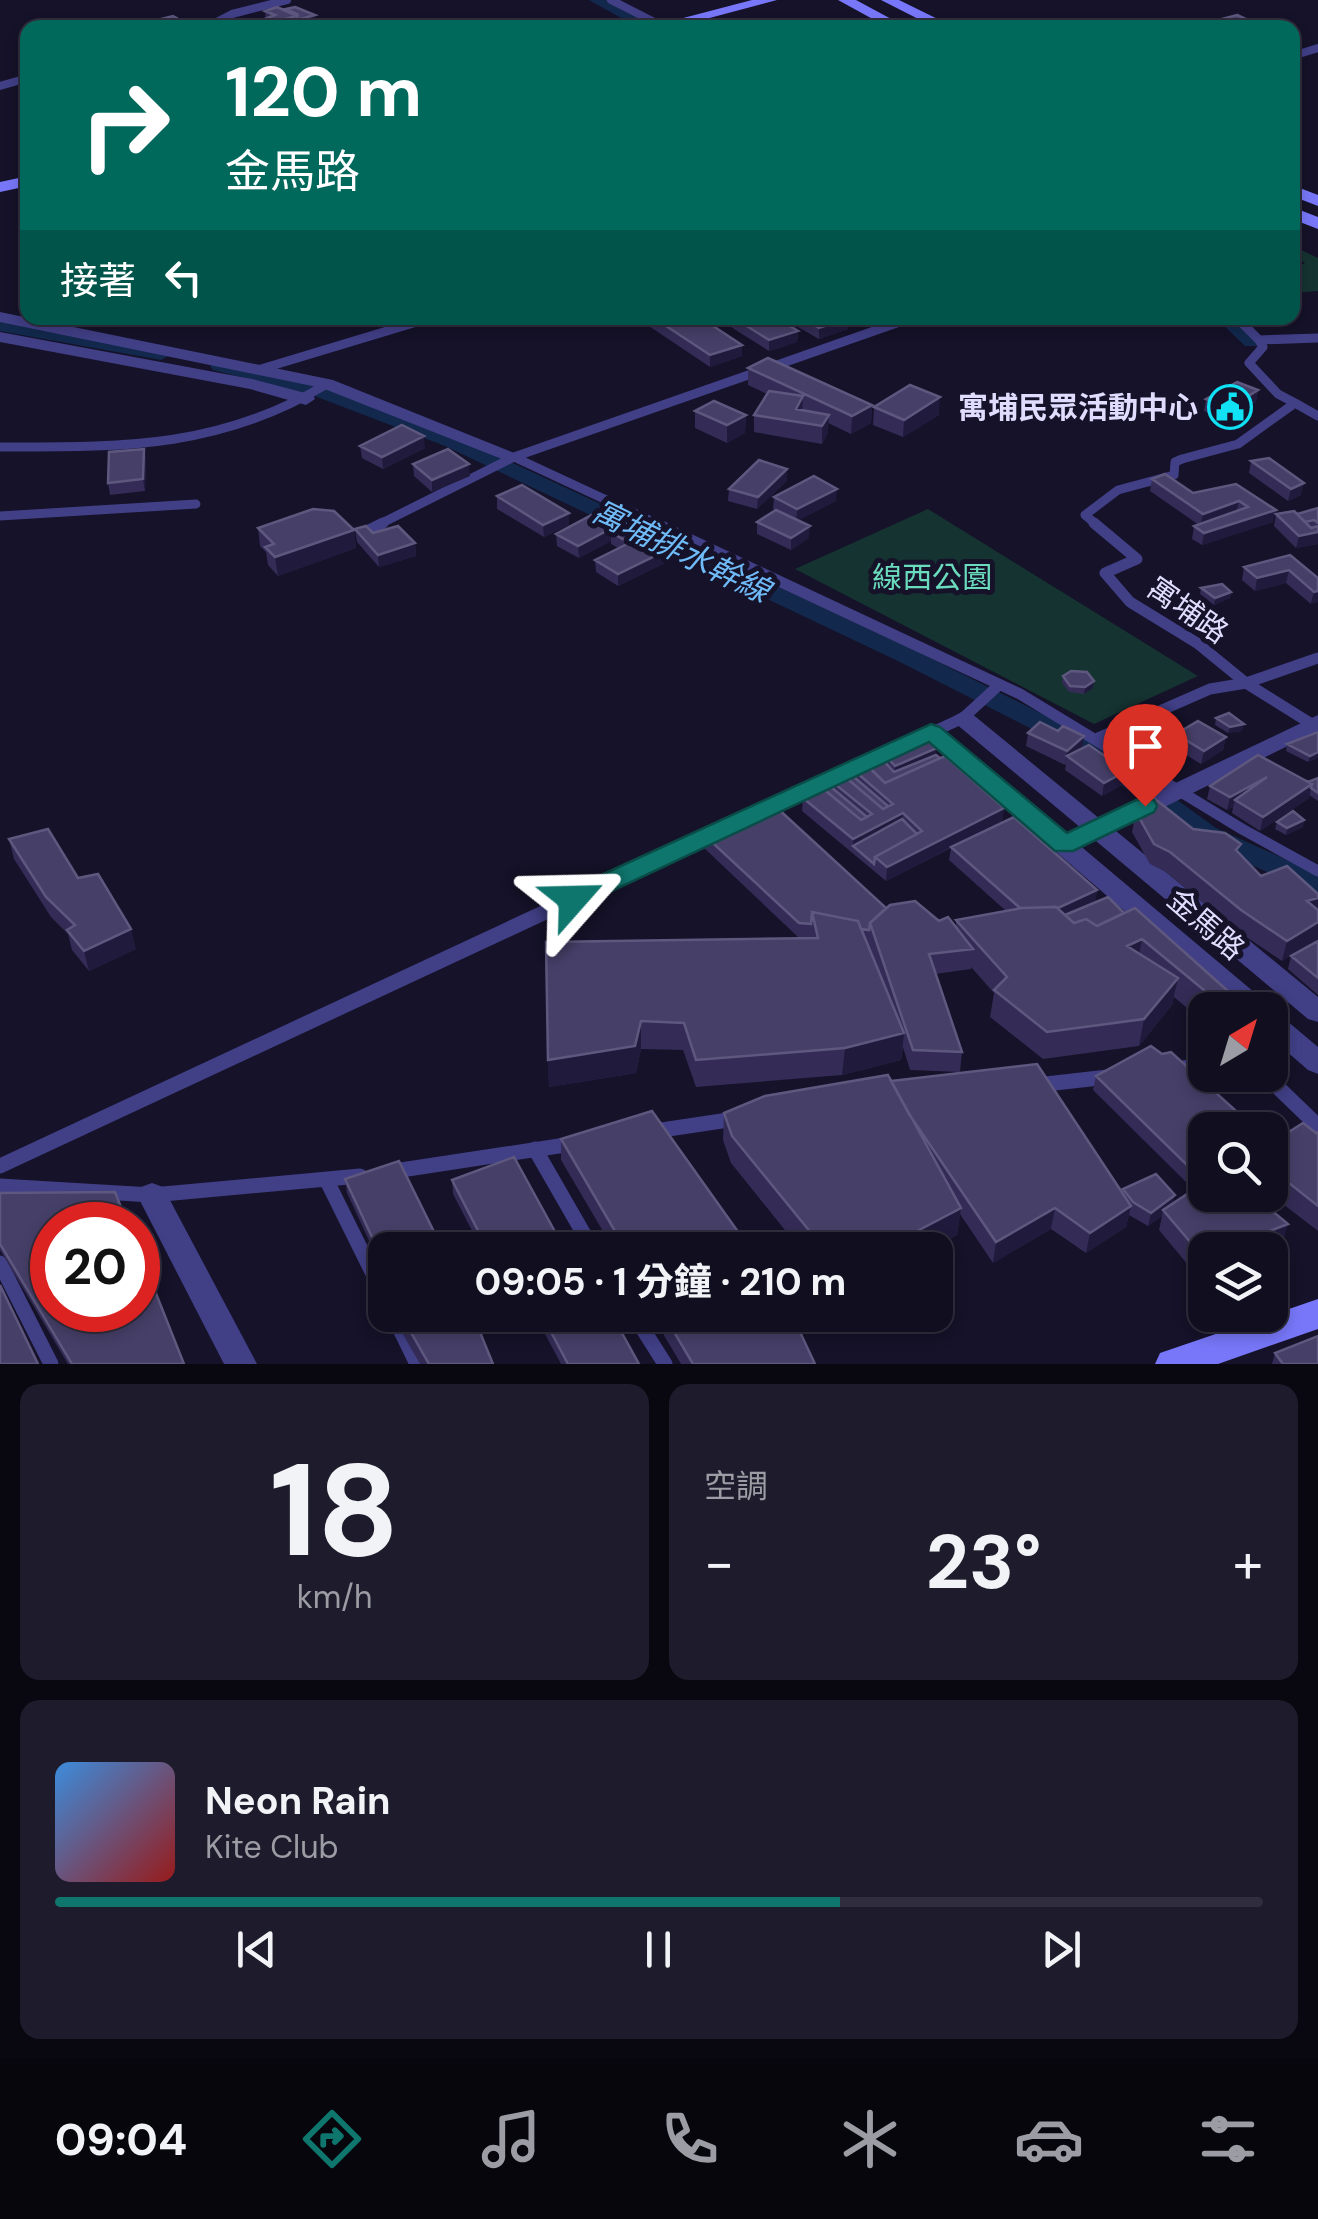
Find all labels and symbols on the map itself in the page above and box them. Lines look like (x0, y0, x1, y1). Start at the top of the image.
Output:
public building icon: 寓埔民眾活動中心 (1207, 384, 1253, 430)
place label: 寓埔民眾活動中心 (958, 388, 1198, 427)
water label: 寓埔排水幹線 (586, 490, 779, 613)
park label: 線西公園 (872, 558, 992, 597)
street label: 寓埔路 (1140, 568, 1236, 652)
pin (1103, 704, 1188, 807)
position arrow (521, 847, 625, 951)
street label: 金馬路 (1159, 880, 1253, 968)
north arrow (1188, 992, 1288, 1092)
speed limit sign: 20 (30, 1202, 160, 1332)

